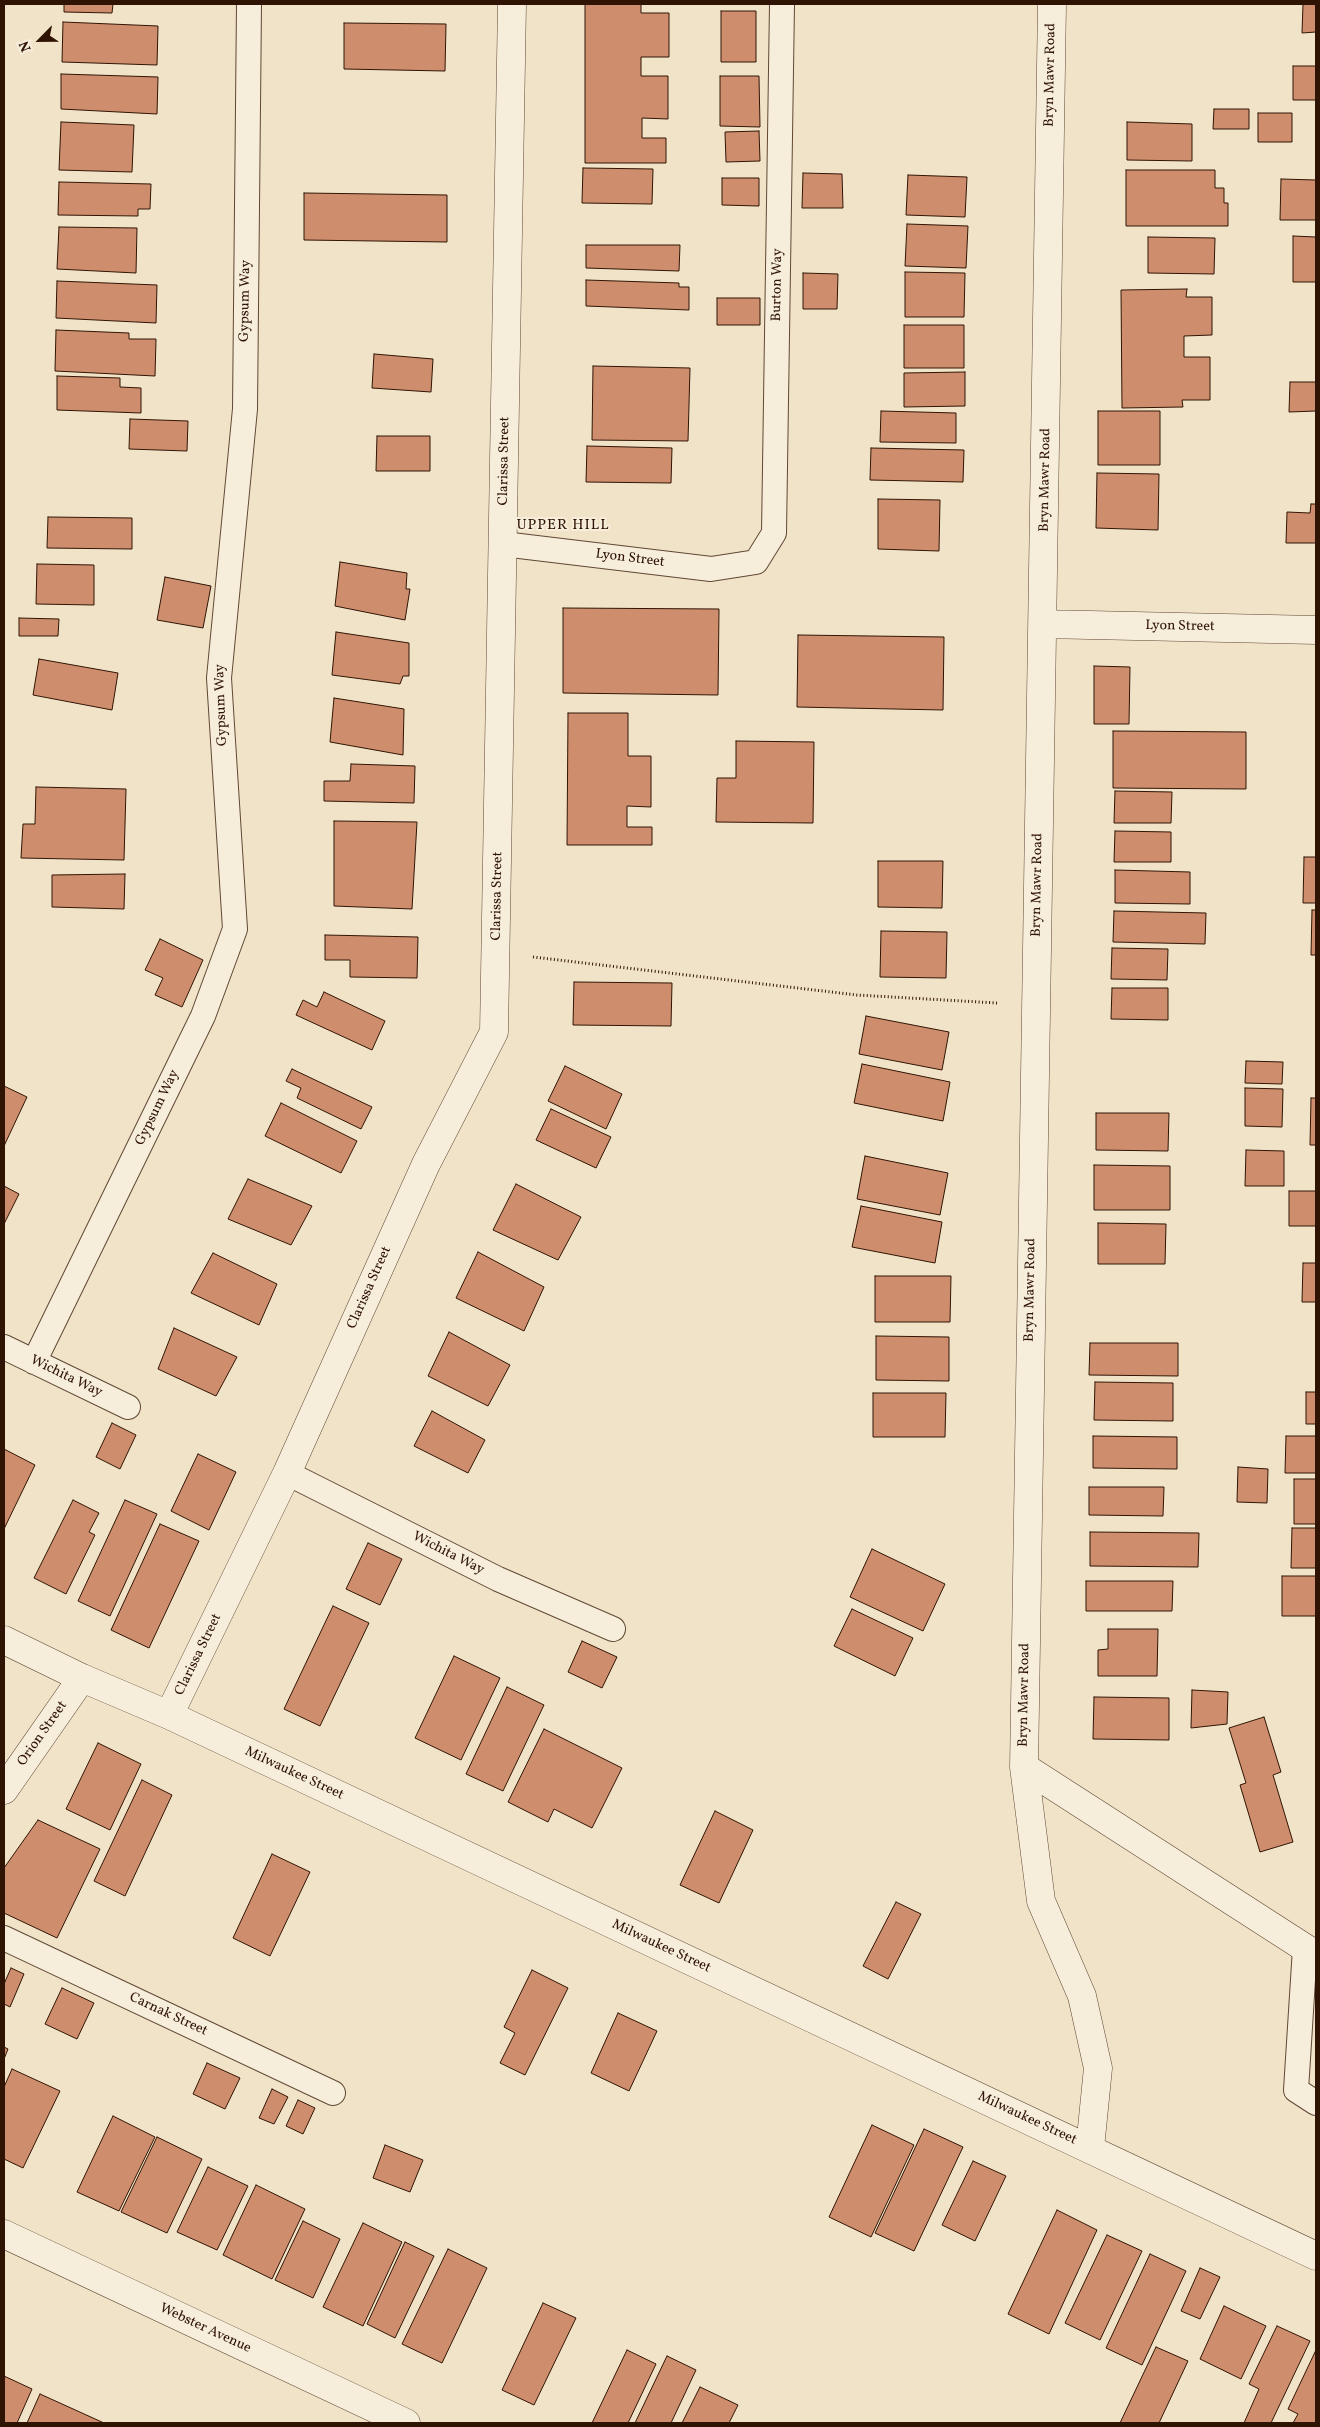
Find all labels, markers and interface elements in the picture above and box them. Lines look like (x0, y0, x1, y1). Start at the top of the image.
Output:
north arrow (15, 15, 65, 65)
street label: Bryn Mawr Road (1042, 23, 1060, 127)
text: N (15, 38, 36, 54)
street label: Burton Way (769, 248, 787, 322)
street label: Gypsum Way (237, 260, 255, 342)
street label: Clarissa Street (496, 416, 514, 506)
street label: Bryn Mawr Road (1037, 428, 1055, 532)
district label: UPPER HILL (515, 517, 611, 535)
street label: Lyon Street (594, 546, 666, 572)
street label: Lyon Street (1145, 618, 1215, 636)
street label: Gypsum Way (212, 664, 232, 746)
street label: Bryn Mawr Road (1029, 833, 1047, 937)
street label: Clarissa Street (489, 851, 507, 941)
street label: Gypsum Way (132, 1067, 184, 1149)
street label: Bryn Mawr Road (1022, 1238, 1040, 1342)
street label: Clarissa Street (344, 1244, 396, 1332)
street label: Wichita Way (27, 1352, 105, 1402)
street label: Wichita Way (409, 1529, 487, 1579)
street label: Clarissa Street (172, 1611, 226, 1699)
street label: Bryn Mawr Road (1016, 1643, 1034, 1747)
street label: Orion Street (14, 1698, 72, 1770)
street label: Milwaukee Street (242, 1744, 346, 1804)
street label: Milwaukee Street (609, 1917, 713, 1977)
street label: Carnak Street (126, 1990, 210, 2040)
street label: Milwaukee Street (975, 2089, 1079, 2149)
street label: Webster Avenue (157, 2300, 253, 2358)

